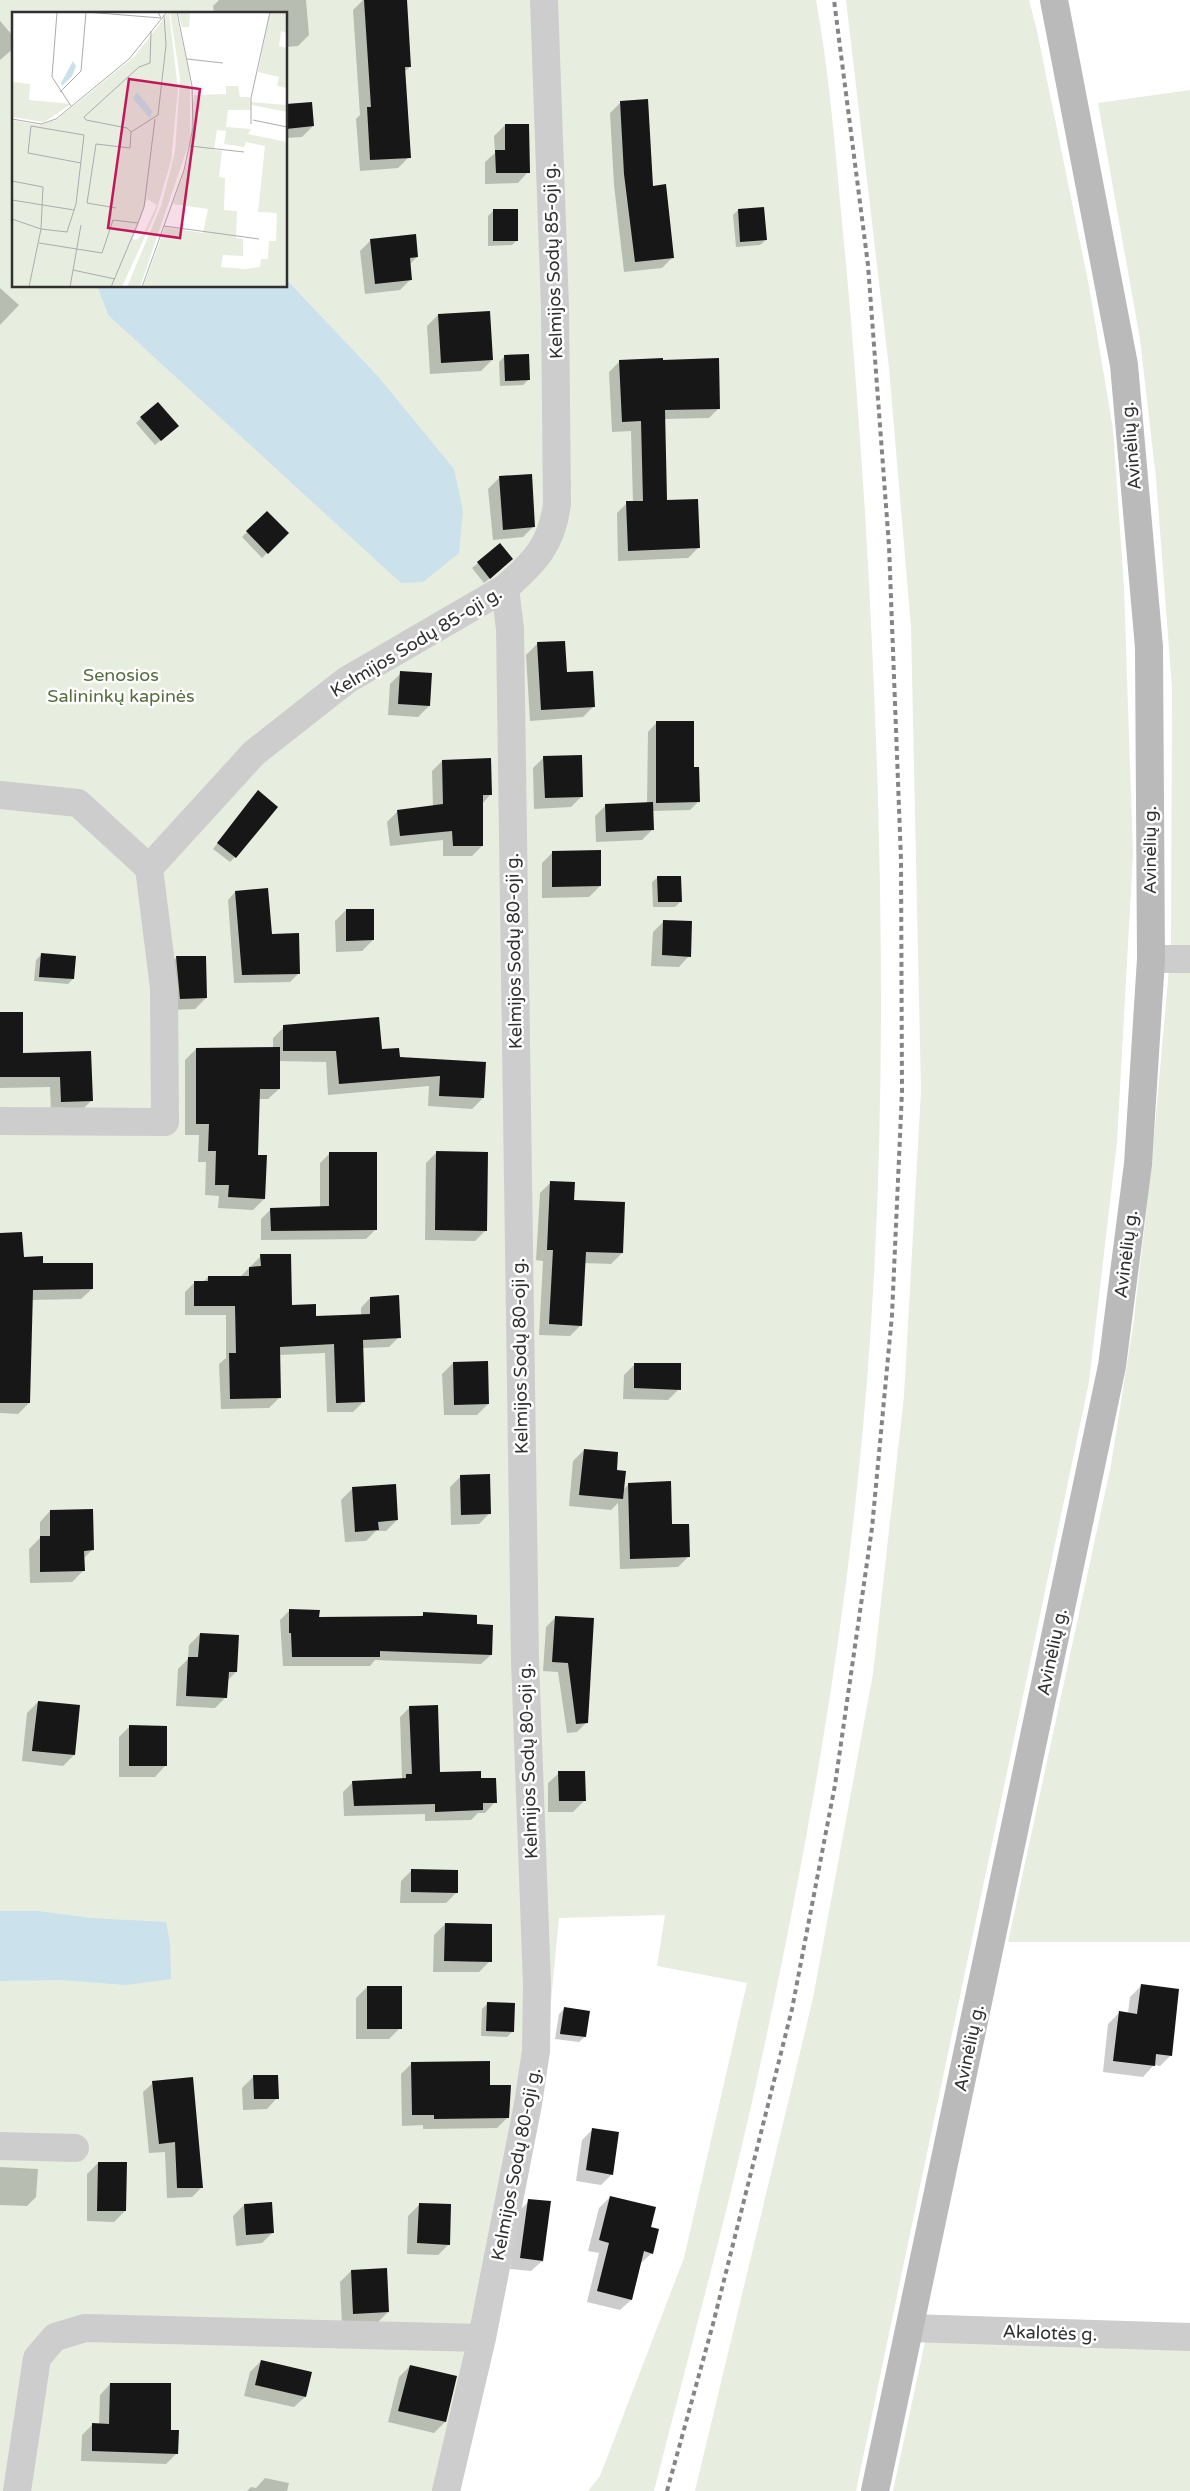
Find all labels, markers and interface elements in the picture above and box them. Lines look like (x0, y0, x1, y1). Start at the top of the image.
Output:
inset map (12, 12, 288, 288)
street label: Kelmijos Sodų 85-oji g. (539, 163, 567, 359)
street label: Avinėlių g. (1116, 401, 1146, 491)
street label: Kelmijos Sodų 85-oji g. (326, 582, 506, 702)
park label: Senosios Salininkų kapinės (47, 664, 195, 707)
street label: Avinėlių g. (1139, 806, 1161, 894)
street label: Kelmijos Sodų 80-oji g. (501, 853, 527, 1049)
street label: Avinėlių g. (1110, 1209, 1142, 1299)
street label: Kelmijos Sodų 80-oji g. (507, 1258, 533, 1454)
street label: Avinėlių g. (1032, 1606, 1072, 1698)
street label: Kelmijos Sodų 80-oji g. (514, 1663, 542, 1859)
street label: Avinėlių g. (949, 2002, 989, 2094)
street label: Kelmijos Sodų 80-oji g. (486, 2066, 546, 2262)
street label: Akalotės g. (1002, 2320, 1098, 2346)

